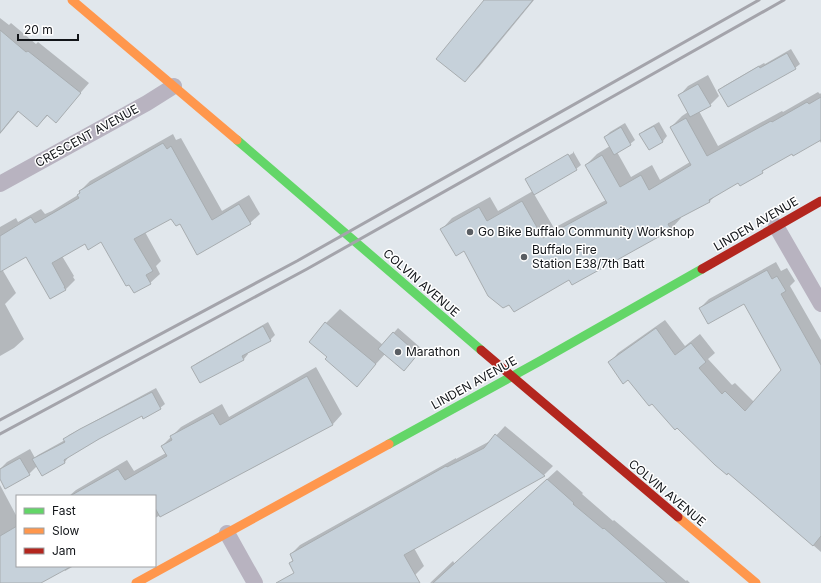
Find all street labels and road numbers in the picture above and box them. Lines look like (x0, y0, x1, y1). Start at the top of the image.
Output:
street label: CRESCENT AVENUE (33, 101, 141, 170)
street label: LINDEN AVENUE (711, 193, 801, 254)
street label: COLVIN AVENUE (380, 245, 462, 320)
street label: LINDEN AVENUE (428, 353, 519, 412)
street label: COLVIN AVENUE (626, 456, 709, 529)

